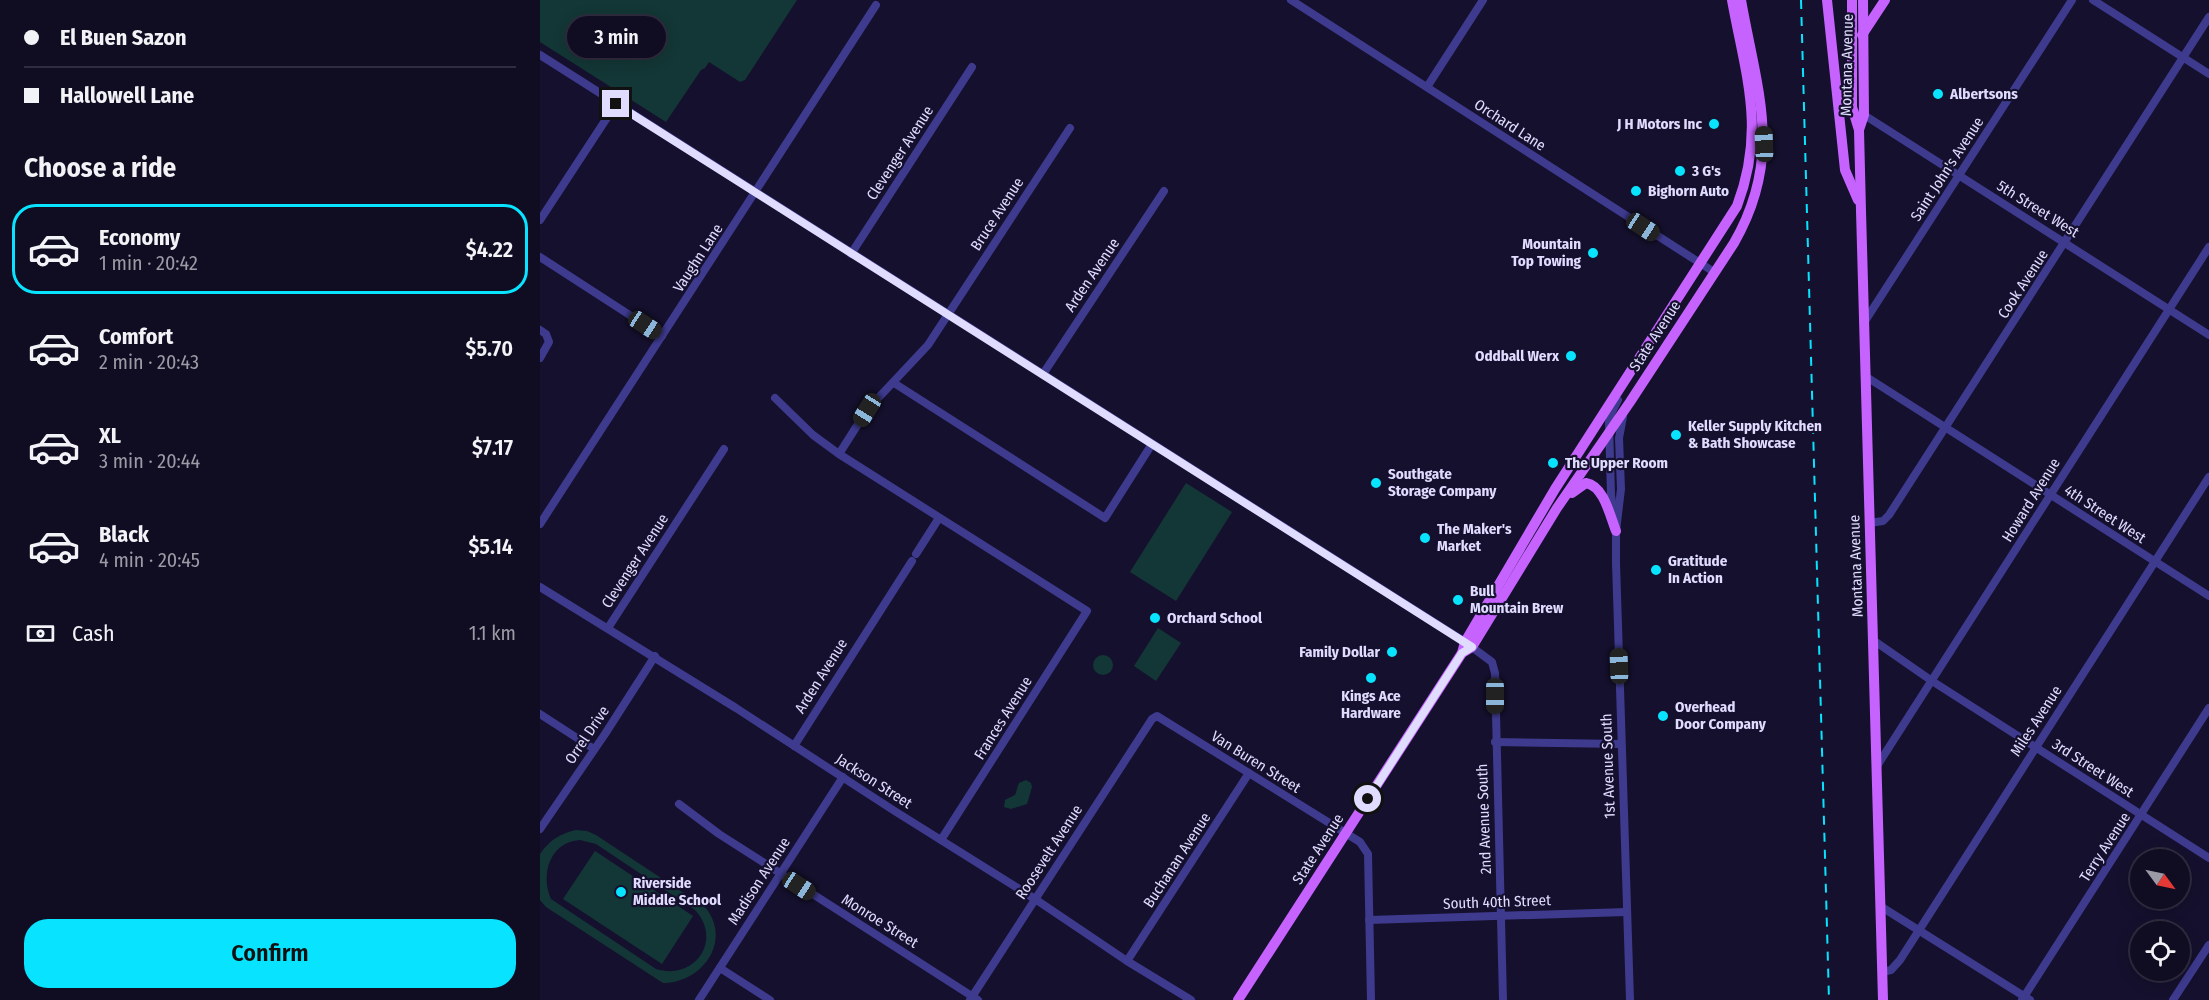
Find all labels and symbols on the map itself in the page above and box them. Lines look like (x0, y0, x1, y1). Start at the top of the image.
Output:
street label: Montana Avenue (1837, 14, 1857, 116)
callout: 3 min (566, 17, 665, 59)
place label: Albertsons (1949, 85, 2018, 103)
marker: Albertsons (1931, 87, 1945, 101)
route end (602, 90, 629, 117)
street label: Orchard Lane (1471, 95, 1549, 155)
street label: Clevenger Avenue (863, 103, 937, 203)
street label: Saint John's Avenue (1907, 114, 1987, 224)
place label: J H Motors Inc (1616, 115, 1702, 133)
marker: J H Motors Inc (1707, 117, 1721, 131)
car (1754, 126, 1774, 162)
place label: 3 G's (1691, 162, 1721, 180)
marker: 3 G's (1673, 164, 1687, 178)
street label: Bruce Avenue (967, 174, 1027, 254)
street label: 5th Street West (1994, 177, 2082, 241)
place label: Bighorn Auto (1648, 182, 1729, 200)
marker: Bighorn Auto (1629, 184, 1643, 198)
car (1623, 210, 1663, 244)
street label: Vaughn Lane (669, 220, 727, 296)
street label: Arden Avenue (1061, 235, 1123, 315)
place label: Mountain Top Towing (1511, 235, 1582, 270)
marker: Mountain Top Towing (1586, 246, 1600, 260)
street label: Cook Avenue (1994, 246, 2052, 322)
street label: State Avenue (1626, 297, 1684, 375)
car (625, 308, 665, 342)
place label: Oddball Werx (1475, 347, 1560, 365)
marker: Oddball Werx (1564, 349, 1578, 363)
car (850, 390, 884, 430)
place label: Keller Supply Kitchen & Bath Showcase (1688, 417, 1822, 452)
marker: Keller Supply Kitchen & Bath Showcase (1669, 428, 1683, 442)
place label: The Upper Room (1565, 454, 1668, 472)
street label: Howard Avenue (1998, 455, 2064, 545)
marker: The Upper Room (1546, 456, 1560, 470)
place label: Southgate Storage Company (1388, 465, 1497, 500)
marker: Southgate Storage Company (1369, 476, 1383, 490)
street label: 4th Street West (2061, 481, 2149, 547)
street label: Clevenger Avenue (598, 511, 672, 611)
street label: Montana Avenue (1845, 514, 1867, 618)
place label: The Maker's Market (1437, 520, 1512, 555)
marker: The Maker's Market (1418, 531, 1432, 545)
place label: Gratitude In Action (1668, 552, 1728, 587)
marker: Gratitude In Action (1649, 563, 1663, 577)
place label: Bull Mountain Brew (1470, 582, 1564, 617)
marker: Bull Mountain Brew (1451, 593, 1465, 607)
place label: Orchard School (1167, 609, 1263, 627)
marker: Orchard School (1148, 611, 1162, 625)
street label: Arden Avenue (791, 635, 851, 717)
place label: Family Dollar (1299, 643, 1381, 661)
marker: Family Dollar (1385, 645, 1399, 659)
car (1609, 648, 1629, 684)
marker: Kings Ace Hardware (1364, 671, 1378, 685)
street label: Frances Avenue (970, 673, 1036, 763)
car (1486, 678, 1504, 714)
street label: Miles Avenue (2006, 682, 2066, 760)
place label: Kings Ace Hardware (1341, 687, 1401, 722)
place label: Overhead Door Company (1675, 698, 1767, 733)
street label: Orrel Drive (561, 703, 613, 767)
marker: Overhead Door Company (1656, 709, 1670, 723)
street label: 1st Avenue South (1597, 713, 1619, 819)
street label: Van Buren Street (1208, 727, 1304, 797)
street label: 3rd Street West (2049, 735, 2137, 801)
street label: Jackson Street (832, 750, 916, 812)
street label: 2nd Avenue South (1473, 763, 1495, 875)
route start (1354, 785, 1381, 812)
street label: Roosevelt Avenue (1012, 801, 1086, 903)
street label: Buchanan Avenue (1140, 809, 1214, 911)
street label: Terry Avenue (2076, 809, 2134, 885)
street label: State Avenue (1289, 810, 1347, 888)
street label: Madison Avenue (724, 834, 794, 928)
north arrow (2130, 849, 2190, 909)
car (779, 869, 819, 903)
place label: Riverside Middle School (633, 874, 722, 909)
marker: Riverside Middle School (614, 885, 628, 899)
street label: Monroe Street (838, 890, 922, 952)
street label: South 40th Street (1443, 891, 1551, 913)

